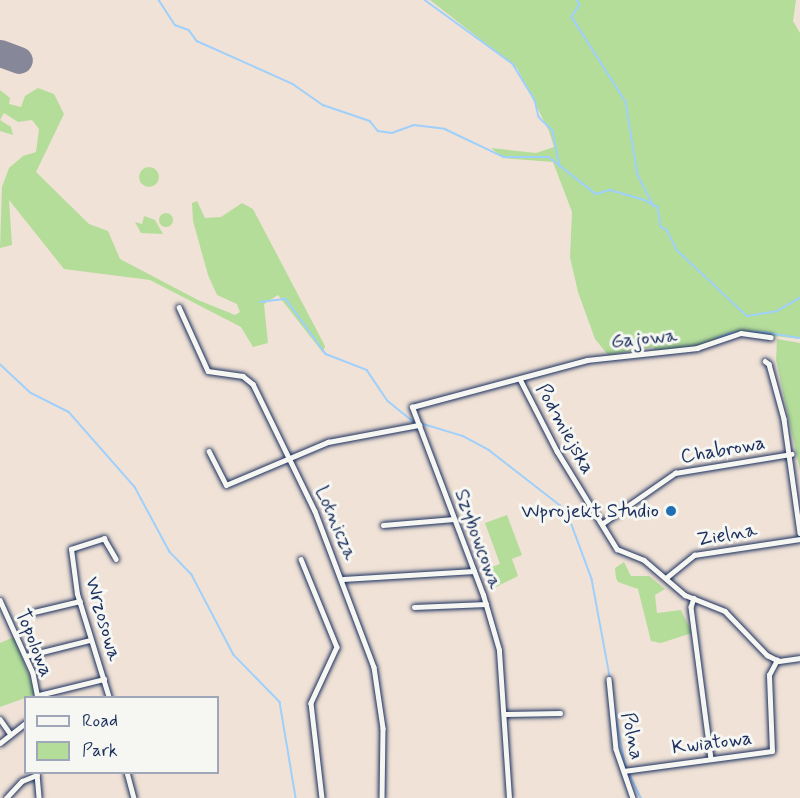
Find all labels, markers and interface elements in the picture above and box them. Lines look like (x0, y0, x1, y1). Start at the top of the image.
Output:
street label: Gajowa (610, 324, 678, 354)
street label: Podmiejska (530, 380, 600, 478)
street label: Chabrowa (679, 431, 767, 469)
street label: Lotnicza (310, 482, 362, 564)
street label: Szybowcowa (449, 486, 507, 592)
place label: Wprojekt Studio (521, 499, 659, 523)
marker: Wprojekt Studio (664, 504, 678, 518)
street label: Zielna (695, 518, 759, 552)
street label: Wrzosowa (80, 574, 126, 664)
street label: Topolowa (10, 606, 58, 680)
legend (24, 696, 219, 774)
text: Road (82, 709, 118, 733)
street label: Polna (615, 710, 649, 762)
street label: Kwiatowa (670, 726, 754, 760)
text: Park (82, 739, 118, 763)

